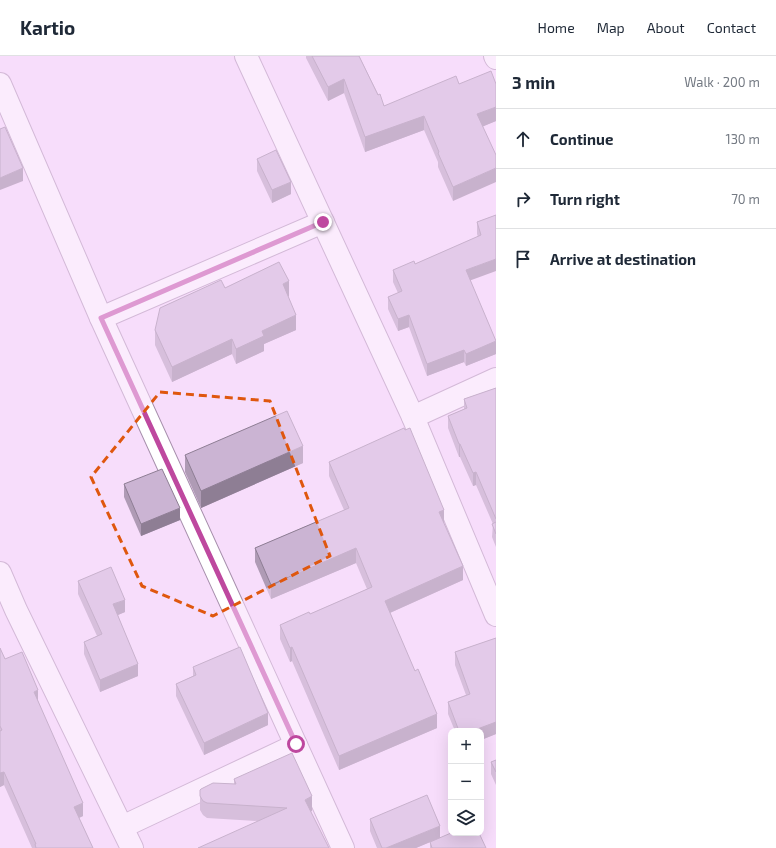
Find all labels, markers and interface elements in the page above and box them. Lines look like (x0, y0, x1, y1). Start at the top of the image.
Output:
text: Kartio (20, 16, 75, 39)
text: Home (538, 19, 575, 36)
text: Map (597, 19, 625, 36)
text: About (647, 19, 685, 36)
text: Contact (707, 19, 756, 36)
text: 3 min (512, 72, 555, 92)
text: Walk · 200 m (684, 74, 760, 90)
icon: ahead (512, 128, 534, 150)
text: Continue (550, 130, 613, 148)
text: 130 m (725, 131, 760, 147)
icon: right (512, 188, 534, 210)
text: Turn right (550, 190, 620, 208)
text: 70 m (731, 191, 760, 207)
route end (314, 213, 332, 231)
icon: arrive (512, 248, 534, 270)
text: Arrive at destination (550, 250, 696, 268)
map controls (448, 728, 484, 836)
button: + (448, 728, 484, 764)
route start (287, 735, 305, 753)
button: − (448, 764, 484, 800)
button: layers (448, 800, 484, 836)

